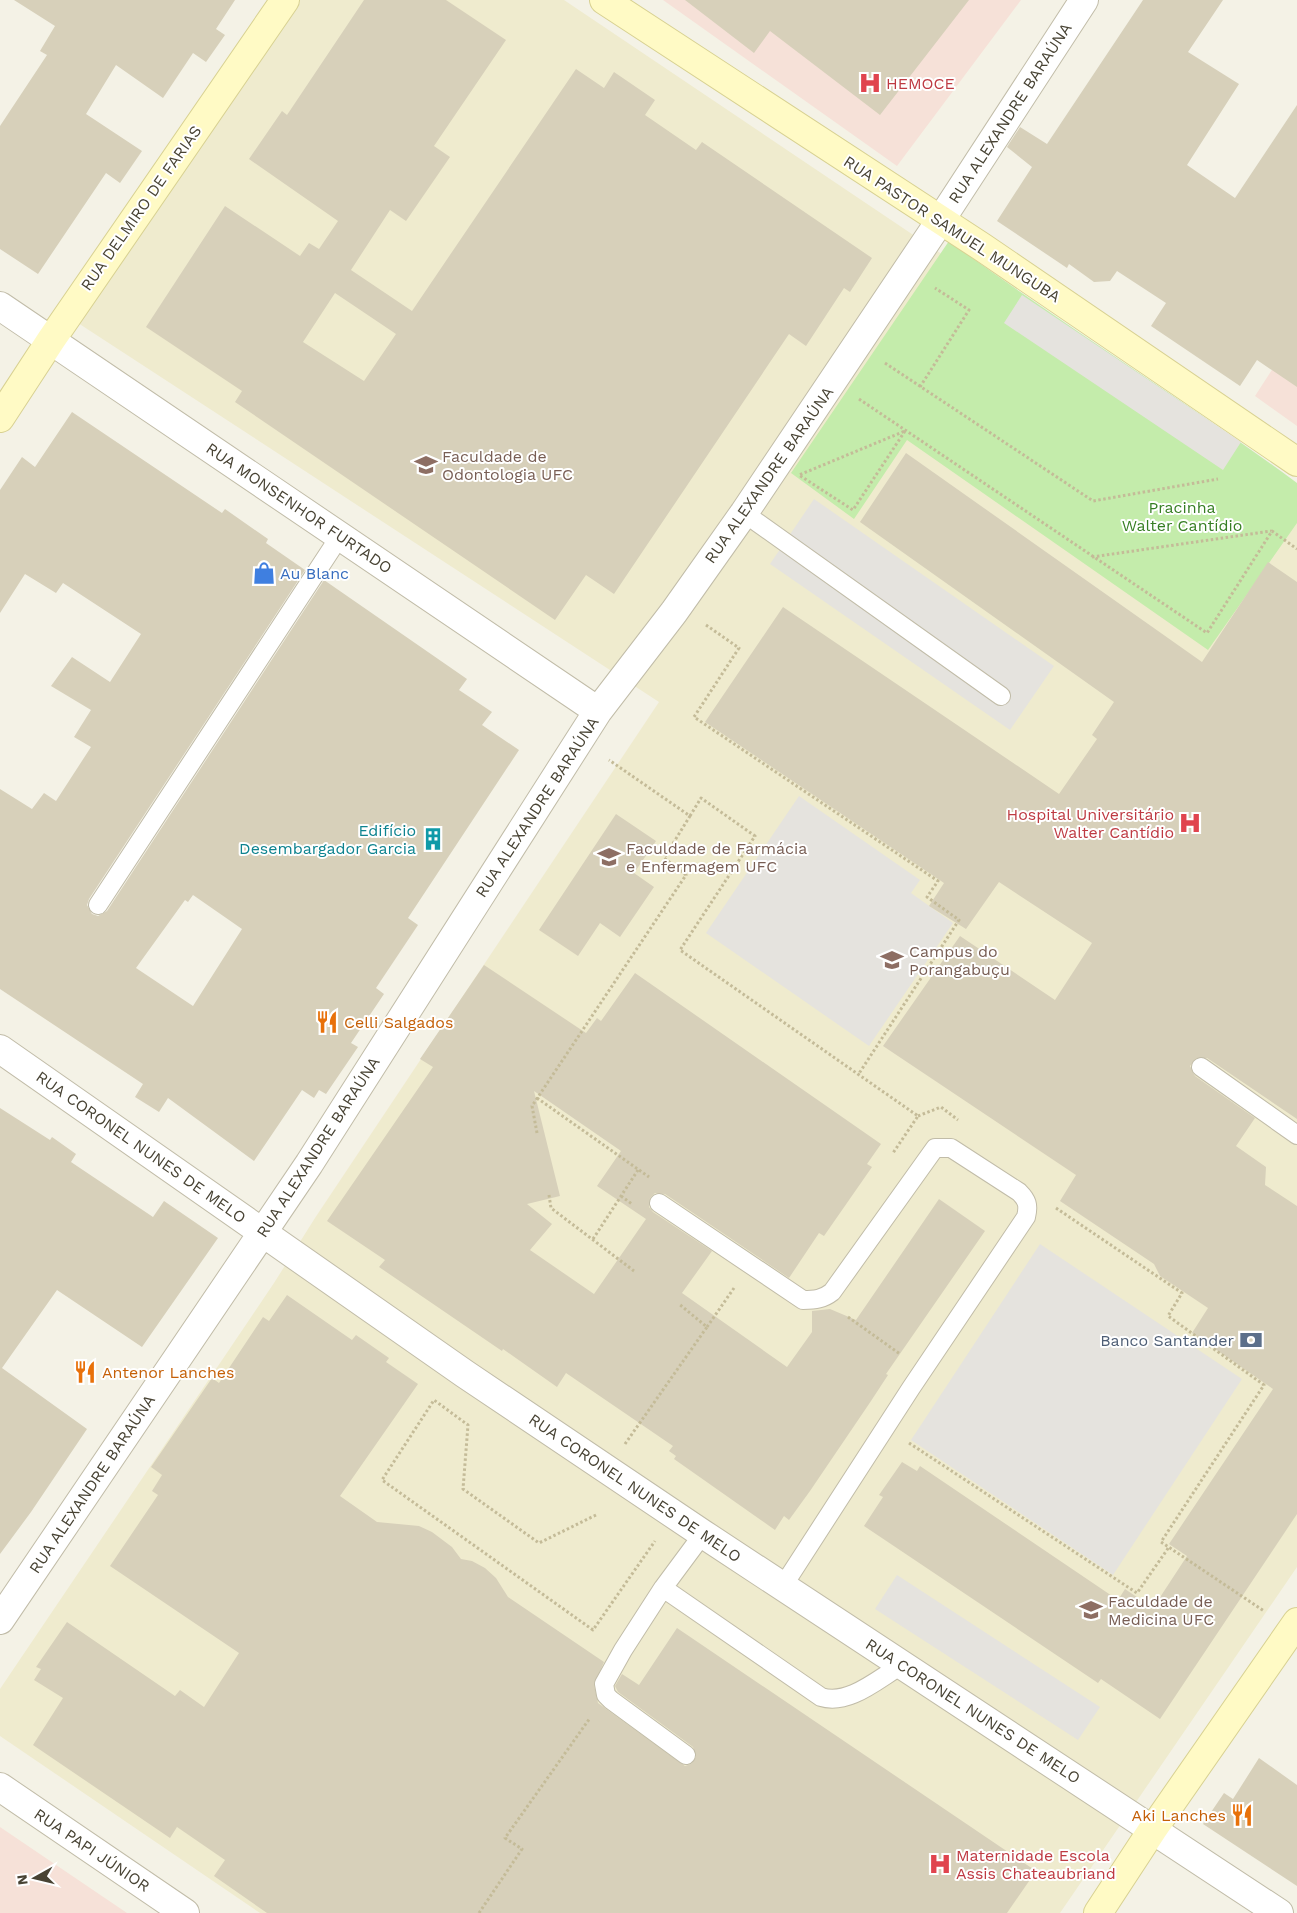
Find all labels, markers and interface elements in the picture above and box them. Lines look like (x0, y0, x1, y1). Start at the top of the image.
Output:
street label: RUA ALEXANDRE BARAÚNA (944, 19, 1076, 207)
hospital icon: HEMOCE (857, 70, 883, 96)
place label: HEMOCE (886, 74, 955, 93)
street label: RUA DELMIRO DE FARIAS (77, 122, 205, 294)
street label: RUA PASTOR SAMUEL MUNGUBA (840, 152, 1064, 307)
street label: RUA ALEXANDRE BARAÚNA (701, 383, 838, 567)
street label: RUA MONSENHOR FURTADO (202, 439, 396, 577)
place label: Faculdade de Odontologia UFC (442, 447, 573, 484)
school or university icon: Faculdade de Odontologia UFC (413, 452, 439, 478)
park label: Pracinha Walter Cantídio (1122, 498, 1242, 535)
shop icon: Au Blanc (251, 560, 277, 586)
place label: Au Blanc (280, 564, 349, 583)
street label: RUA ALEXANDRE BARAÚNA (471, 713, 603, 901)
place label: Hospital Universitário Walter Cantídio (1007, 805, 1174, 842)
hospital icon: Hospital Universitário Walter Cantídio (1177, 810, 1203, 836)
place label: Edifício Desembargador Garcia (239, 821, 416, 858)
building icon: Edifício Desembargador Garcia (420, 826, 446, 852)
place label: Faculdade de Farmácia e Enfermagem UFC (626, 839, 807, 876)
school or university icon: Faculdade de Farmácia e Enfermagem UFC (596, 844, 622, 870)
place label: Campus do Porangabuçu (909, 942, 1010, 979)
school or university icon: Campus do Porangabuçu (879, 947, 905, 973)
restaurant icon: Celli Salgados (314, 1009, 340, 1035)
place label: Celli Salgados (344, 1013, 453, 1032)
street label: RUA ALEXANDRE BARAÚNA (252, 1053, 384, 1241)
street label: RUA CORONEL NUNES DE MELO (32, 1067, 250, 1227)
bank icon: Banco Santander (1238, 1327, 1264, 1353)
place label: Banco Santander (1100, 1331, 1234, 1350)
restaurant icon: Antenor Lanches (72, 1359, 98, 1385)
place label: Antenor Lanches (102, 1363, 234, 1382)
street label: RUA ALEXANDRE BARAÚNA (25, 1391, 159, 1577)
street label: RUA CORONEL NUNES DE MELO (525, 1410, 745, 1566)
place label: Faculdade de Medicina UFC (1108, 1592, 1214, 1629)
school or university icon: Faculdade de Medicina UFC (1078, 1597, 1104, 1623)
street label: RUA CORONEL NUNES DE MELO (862, 1634, 1084, 1788)
restaurant icon: Aki Lanches (1229, 1802, 1255, 1828)
street label: RUA PAPI JÚNIOR (30, 1804, 154, 1896)
place label: Aki Lanches (1132, 1806, 1226, 1825)
place label: Maternidade Escola Assis Chateaubriand (956, 1846, 1116, 1883)
hospital icon: Maternidade Escola Assis Chateaubriand (927, 1851, 953, 1877)
north arrow (10, 1853, 60, 1903)
text: N (13, 1874, 31, 1886)

